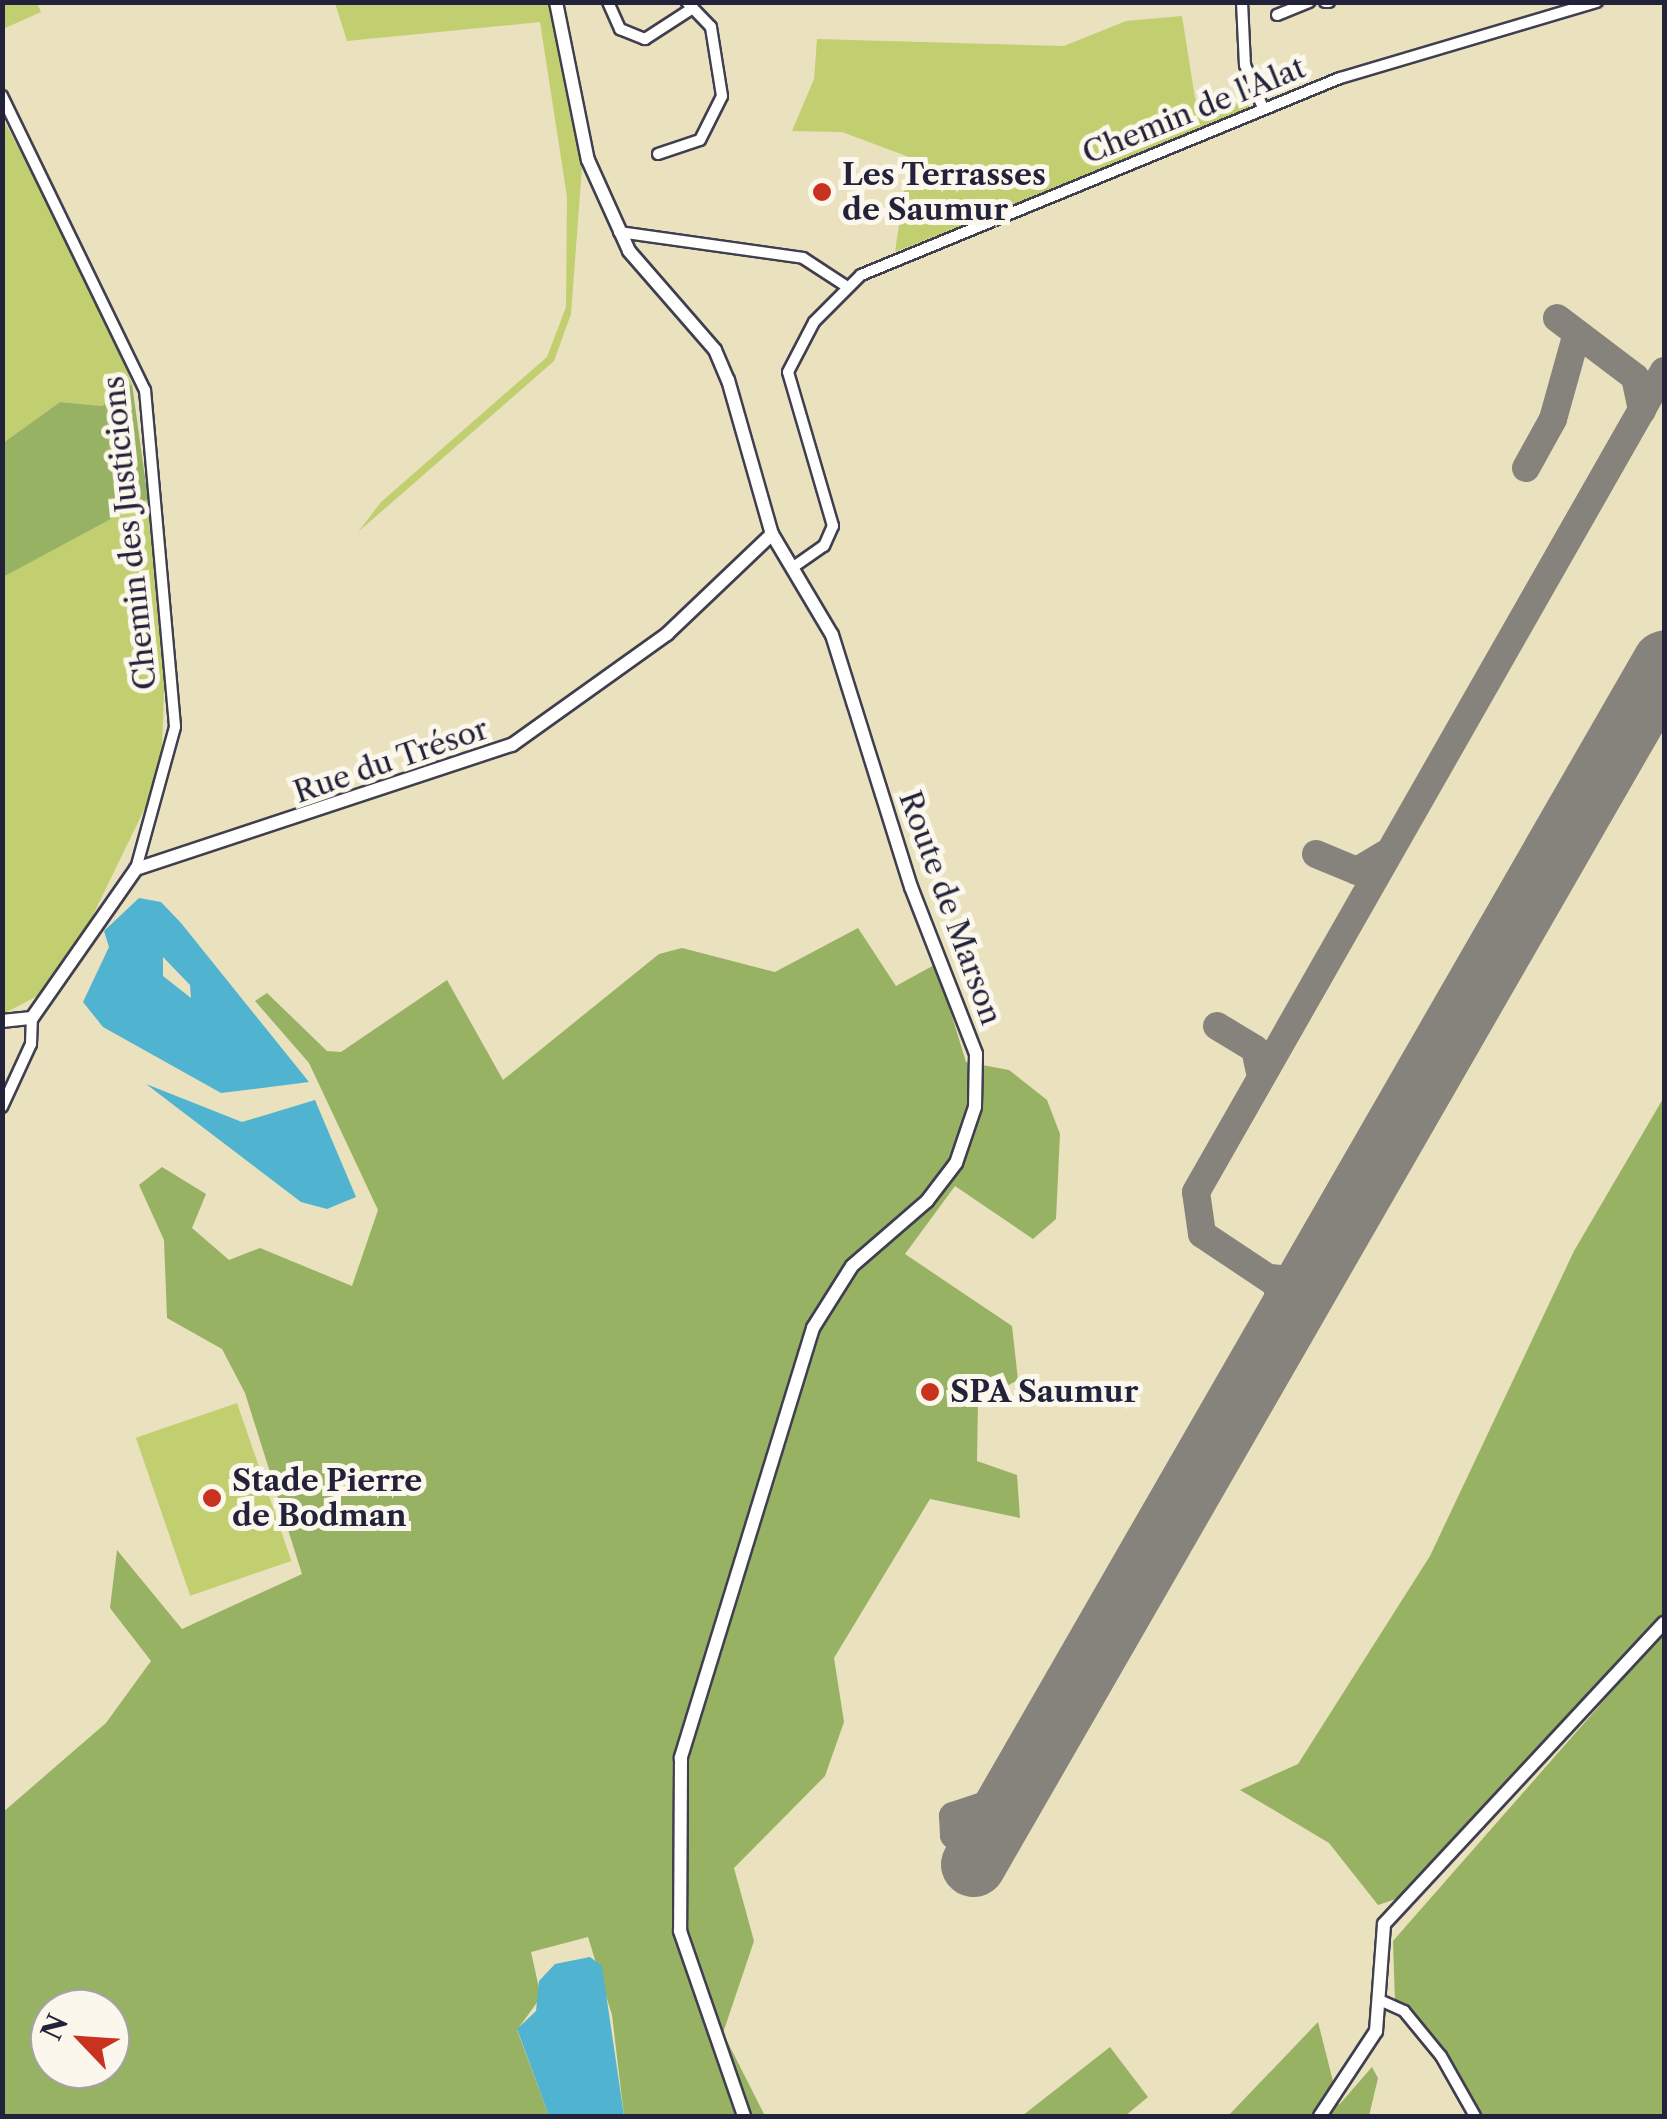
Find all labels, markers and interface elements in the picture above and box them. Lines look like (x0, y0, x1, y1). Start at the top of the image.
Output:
street label: Chemin de l'Alat (1077, 50, 1311, 172)
place label: Les Terrasses de Saumur (842, 157, 1047, 228)
marker: Les Terrasses de Saumur (811, 181, 833, 203)
street label: Chemin des Justicions (96, 374, 164, 692)
street label: Rue du Trésor (289, 711, 493, 811)
street label: Route de Marson (891, 786, 1009, 1030)
place label: SPA Saumur (950, 1374, 1139, 1410)
marker: SPA Saumur (919, 1381, 941, 1403)
place label: Stade Pierre de Bodman (232, 1463, 422, 1534)
marker: Stade Pierre de Bodman (201, 1487, 223, 1509)
north arrow (30, 1989, 130, 2089)
text: N (34, 2009, 75, 2045)

